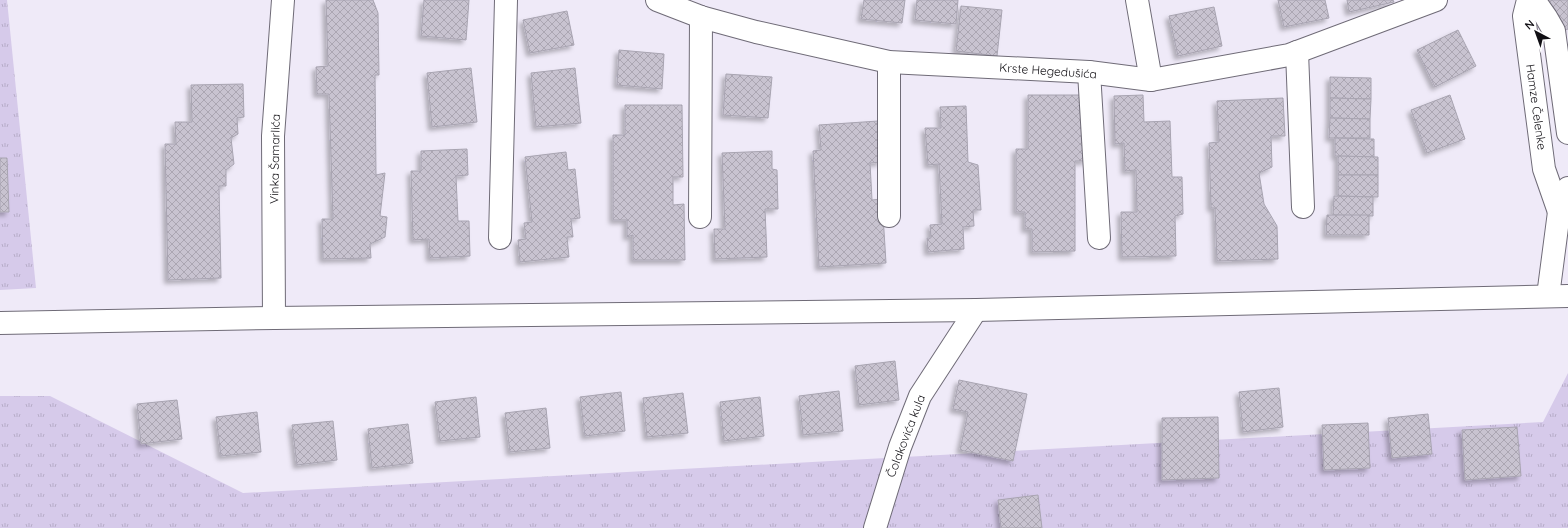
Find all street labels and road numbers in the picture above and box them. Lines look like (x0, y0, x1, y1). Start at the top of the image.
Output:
street label: Krste Hegedušića (999, 60, 1097, 81)
street label: Hamze Čelenke (1523, 63, 1550, 151)
street label: Vinka Šamarlića (266, 114, 283, 204)
street label: Čolakovića kula (883, 392, 928, 479)

